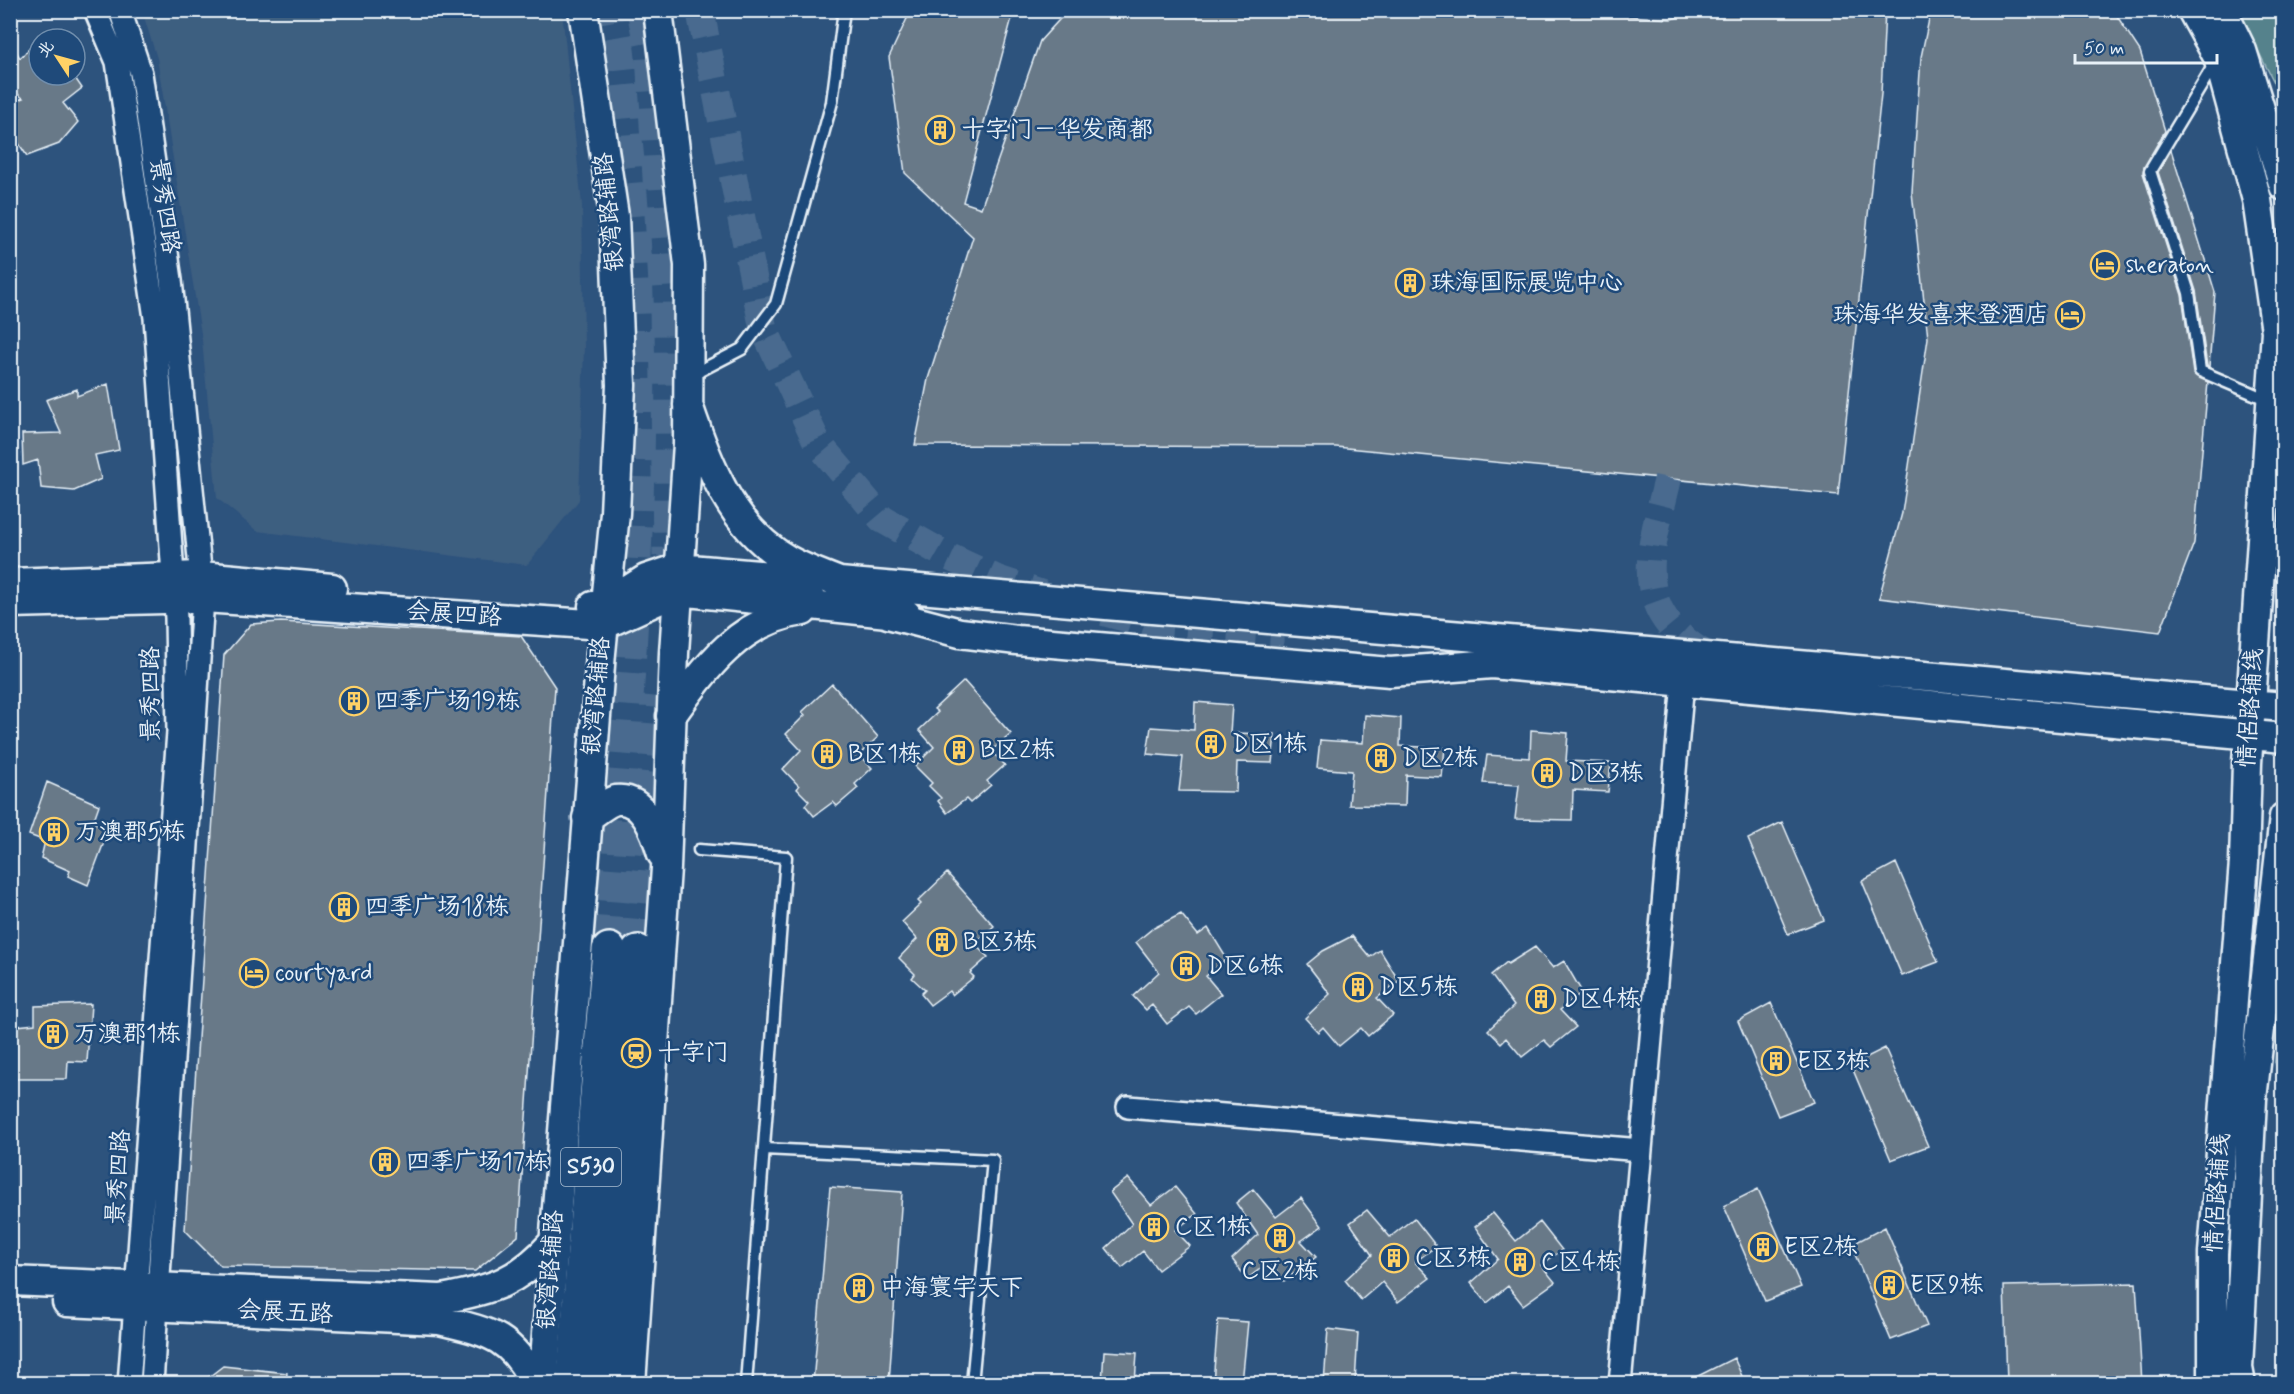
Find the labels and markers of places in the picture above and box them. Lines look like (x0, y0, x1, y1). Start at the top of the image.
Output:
building icon: 十字门－华发商都 (924, 114, 956, 146)
place label: 十字门－华发商都 (961, 115, 1153, 146)
hotel icon: sheraton (2089, 249, 2121, 281)
place label: sheraton (2126, 250, 2214, 281)
building icon: 珠海国际展览中心 (1394, 267, 1426, 299)
place label: 珠海国际展览中心 (1431, 268, 1623, 299)
hotel icon: 珠海华发喜来登酒店 (2054, 299, 2086, 331)
place label: 珠海华发喜来登酒店 (1833, 300, 2049, 331)
building icon: 四季广场19栋 (338, 685, 370, 717)
place label: 四季广场19栋 (375, 686, 520, 717)
building icon: D区1栋 (1195, 728, 1227, 760)
place label: D区1栋 (1232, 729, 1307, 760)
building icon: B区2栋 (943, 734, 975, 766)
place label: B区2栋 (980, 735, 1055, 766)
building icon: B区1栋 (811, 738, 843, 770)
place label: B区1栋 (848, 739, 922, 770)
building icon: D区2栋 (1365, 742, 1397, 774)
place label: D区2栋 (1402, 743, 1478, 774)
building icon: D区3栋 (1531, 757, 1563, 789)
place label: D区3栋 (1568, 758, 1643, 789)
building icon: 万澳郡5栋 (38, 816, 70, 848)
place label: 万澳郡5栋 (75, 817, 185, 848)
building icon: 四季广场18栋 (328, 891, 360, 923)
place label: 四季广场18栋 (365, 892, 509, 923)
building icon: B区3栋 (926, 926, 958, 958)
place label: B区3栋 (963, 927, 1037, 958)
building icon: D区6栋 (1170, 950, 1202, 982)
place label: D区6栋 (1207, 951, 1284, 982)
hotel icon: courtyard (238, 957, 270, 989)
place label: courtyard (275, 958, 372, 989)
building icon: D区5栋 (1342, 971, 1374, 1003)
place label: D区5栋 (1379, 972, 1458, 1003)
building icon: D区4栋 (1525, 983, 1557, 1015)
place label: D区4栋 (1562, 984, 1641, 1015)
building icon: 万澳郡1栋 (37, 1018, 69, 1050)
place label: 万澳郡1栋 (74, 1019, 181, 1050)
station icon: 十字门 (620, 1037, 652, 1069)
place label: 十字门 (657, 1038, 729, 1069)
building icon: E区3栋 (1760, 1045, 1792, 1077)
place label: E区3栋 (1797, 1046, 1870, 1077)
building icon: 四季广场17栋 (369, 1146, 401, 1178)
place label: 四季广场17栋 (406, 1147, 549, 1178)
building icon: C区1栋 (1138, 1211, 1170, 1243)
place label: C区1栋 (1175, 1212, 1251, 1243)
building icon: C区2栋 (1264, 1222, 1296, 1254)
building icon: E区2栋 (1747, 1231, 1779, 1263)
place label: E区2栋 (1784, 1232, 1858, 1263)
building icon: C区3栋 (1378, 1242, 1410, 1274)
place label: C区3栋 (1415, 1243, 1491, 1274)
building icon: C区4栋 (1504, 1246, 1536, 1278)
place label: C区4栋 (1541, 1247, 1620, 1278)
place label: C区2栋 (1242, 1256, 1318, 1287)
building icon: E区9栋 (1873, 1269, 1905, 1301)
place label: E区9栋 (1910, 1270, 1984, 1301)
building icon: 中海寰宇天下 (843, 1272, 875, 1304)
place label: 中海寰宇天下 (880, 1273, 1024, 1304)

